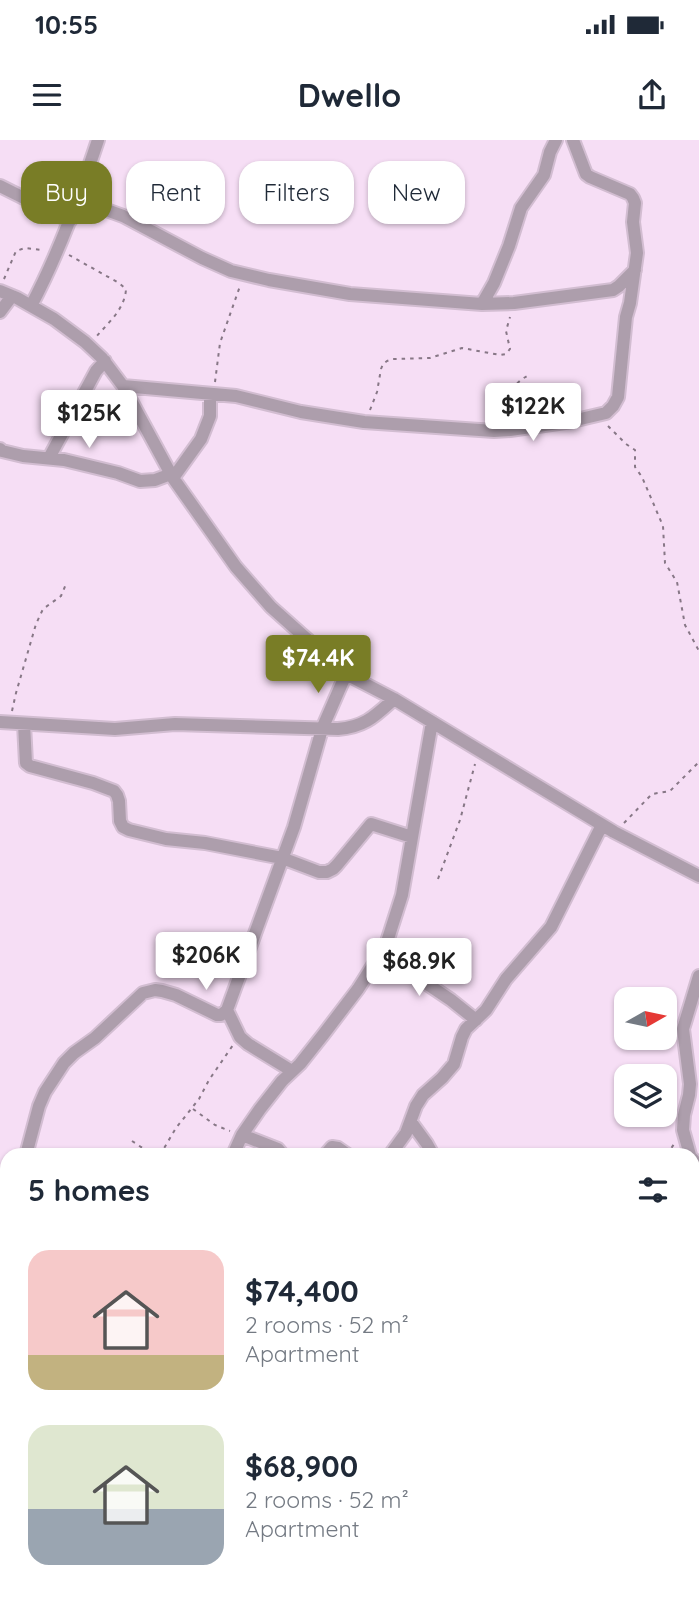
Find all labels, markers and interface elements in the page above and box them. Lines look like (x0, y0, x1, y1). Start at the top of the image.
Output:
text: 10:55 (35, 8, 98, 41)
text: Dwello (298, 75, 401, 115)
icon: menu (28, 76, 66, 114)
icon: share (633, 76, 671, 114)
chip: Buy (21, 161, 112, 224)
chip: Rent (126, 161, 225, 224)
chip: Filters (239, 161, 354, 224)
chip: New (368, 161, 465, 224)
pin: $122K (484, 384, 582, 443)
pin: $125K (40, 390, 138, 450)
text: $122K (501, 391, 565, 420)
text: $125K (57, 398, 121, 427)
pin: $74.4K (261, 636, 375, 695)
text: $74.4K (282, 643, 354, 672)
pin: $206K (157, 932, 255, 992)
pin: $68.9K (362, 938, 476, 998)
text: $206K (172, 940, 240, 969)
text: $68.9K (383, 946, 455, 975)
north arrow (614, 987, 677, 1050)
map controls (614, 987, 677, 1127)
button: layers (614, 1064, 677, 1127)
text: 5 homes (28, 1171, 150, 1209)
icon: filters (634, 1171, 672, 1209)
text: $74,400 (245, 1272, 359, 1310)
icon: home (84, 1278, 168, 1362)
text: 2 rooms · 52 m² (245, 1310, 409, 1339)
text: Apartment (245, 1339, 359, 1368)
text: $68,900 (245, 1447, 358, 1485)
icon: home (84, 1453, 168, 1537)
text: 2 rooms · 52 m² (245, 1485, 409, 1514)
text: Apartment (245, 1514, 359, 1543)

